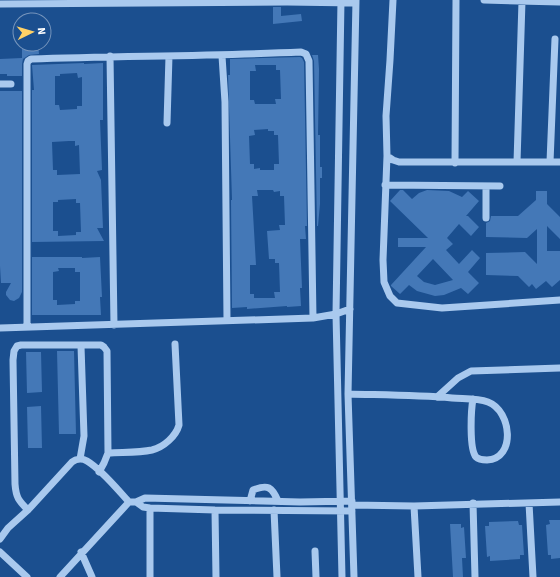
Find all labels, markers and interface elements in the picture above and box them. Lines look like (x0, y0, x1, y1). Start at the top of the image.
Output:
north arrow (12, 12, 52, 52)
text: N (34, 27, 49, 35)

